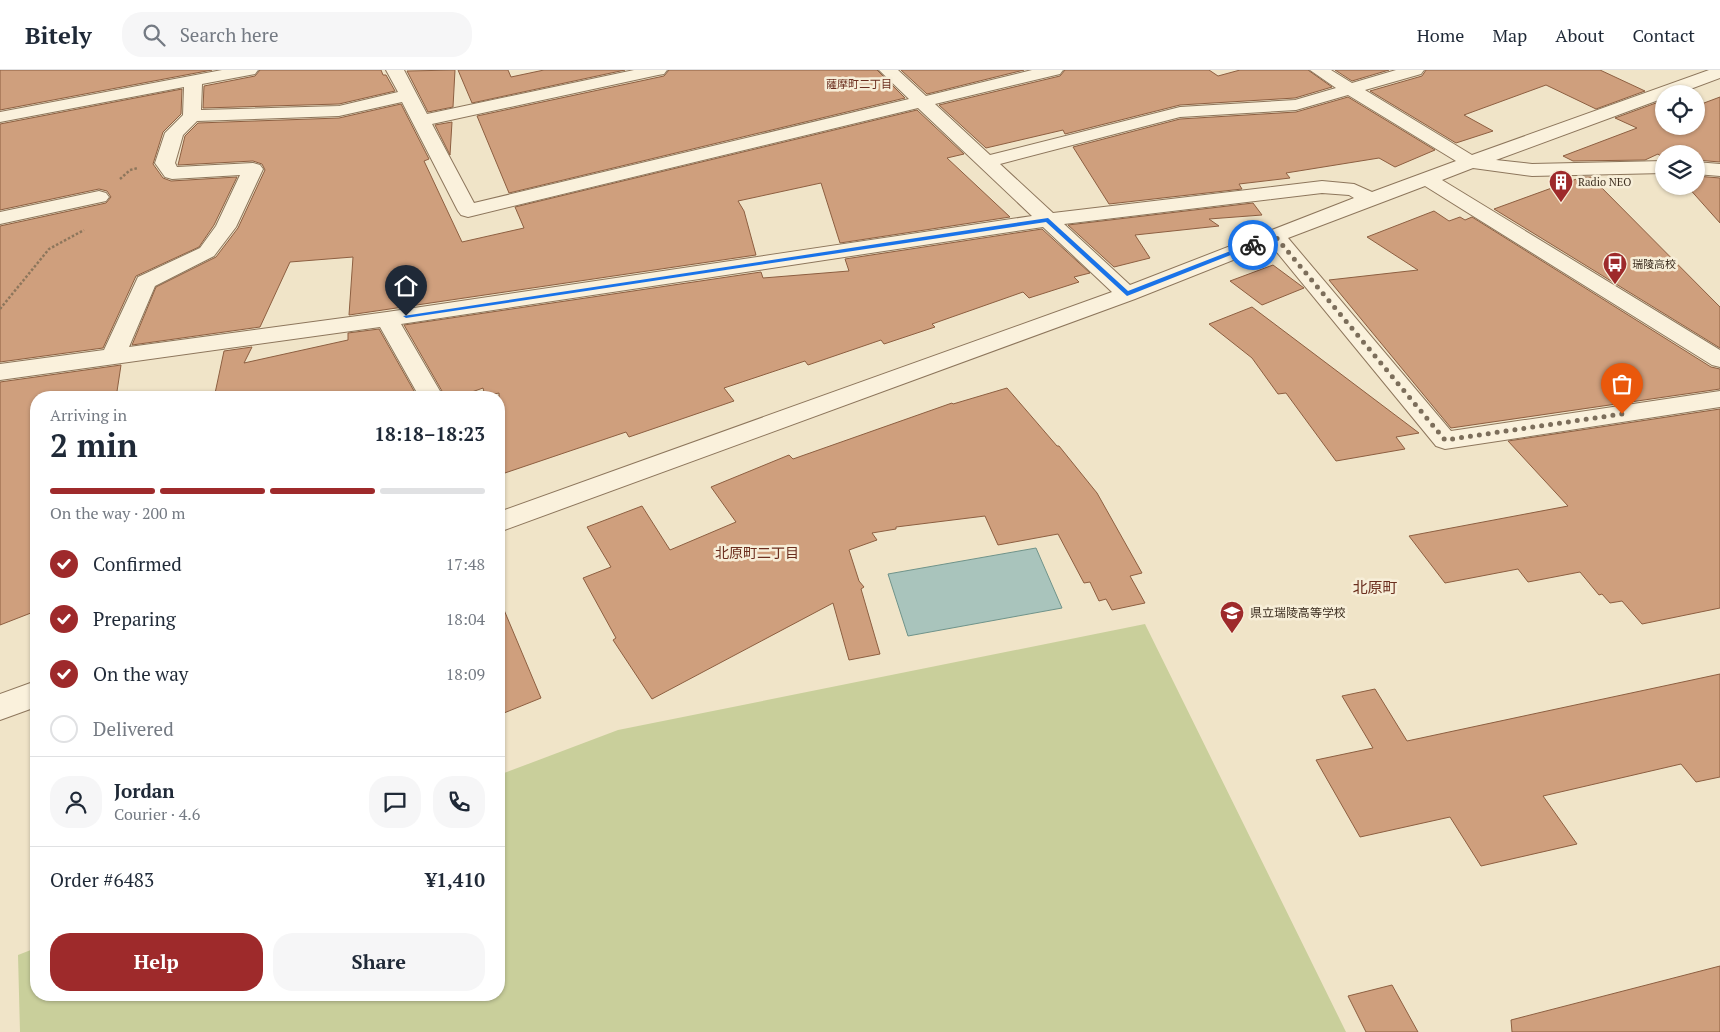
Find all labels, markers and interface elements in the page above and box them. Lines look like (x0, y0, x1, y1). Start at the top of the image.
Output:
search box (122, 12, 472, 57)
text: Bitely (25, 19, 92, 51)
icon: search (140, 21, 168, 49)
text: Search here (180, 22, 278, 47)
text: Home (1417, 23, 1464, 47)
text: Map (1492, 23, 1527, 47)
text: About (1555, 23, 1604, 47)
text: Contact (1632, 23, 1695, 47)
district label: 薩摩町二丁目 (826, 77, 892, 91)
map controls (1655, 85, 1705, 195)
button: locate (1655, 85, 1705, 135)
button: layers (1655, 145, 1705, 195)
building icon: Radio NEO (1548, 169, 1574, 203)
place label: Radio NEO (1578, 175, 1631, 189)
courier (1228, 220, 1278, 270)
icon: bike (1239, 231, 1267, 259)
bus stop icon: 瑞陵高校 (1602, 251, 1628, 285)
place label: 瑞陵高校 (1632, 257, 1676, 271)
pin (385, 265, 427, 316)
icon: home (392, 272, 420, 300)
pin (1601, 363, 1643, 414)
icon: bag (1608, 370, 1636, 398)
text: Arriving in (50, 404, 127, 426)
text: 18:18–18:23 (374, 421, 485, 446)
text: 2 min (50, 424, 138, 466)
text: On the way · 200 m (50, 502, 185, 524)
district label: 北原町二丁目 (715, 543, 799, 562)
icon: check (50, 550, 78, 578)
text: Confirmed (93, 551, 182, 576)
text: 17:48 (446, 553, 485, 575)
district label: 北原町 (1352, 577, 1398, 597)
school or university icon: 県立瑞陵高等学校 (1219, 600, 1245, 634)
icon: check (50, 605, 78, 633)
place label: 県立瑞陵高等学校 (1250, 605, 1346, 620)
text: Preparing (93, 606, 176, 631)
text: 18:04 (446, 608, 485, 630)
icon: check (50, 660, 78, 688)
text: On the way (93, 661, 188, 686)
text: 18:09 (446, 663, 485, 685)
text: Delivered (93, 716, 174, 741)
button: person (50, 776, 102, 828)
button: chat (369, 776, 421, 828)
button: phone (433, 776, 485, 828)
text: Jordan (114, 778, 175, 803)
text: Courier · 4.6 (114, 803, 200, 825)
text: Order #6483 (50, 867, 154, 892)
text: ¥1,410 (426, 867, 485, 892)
button: Help (50, 933, 263, 991)
button: Share (273, 933, 485, 991)

